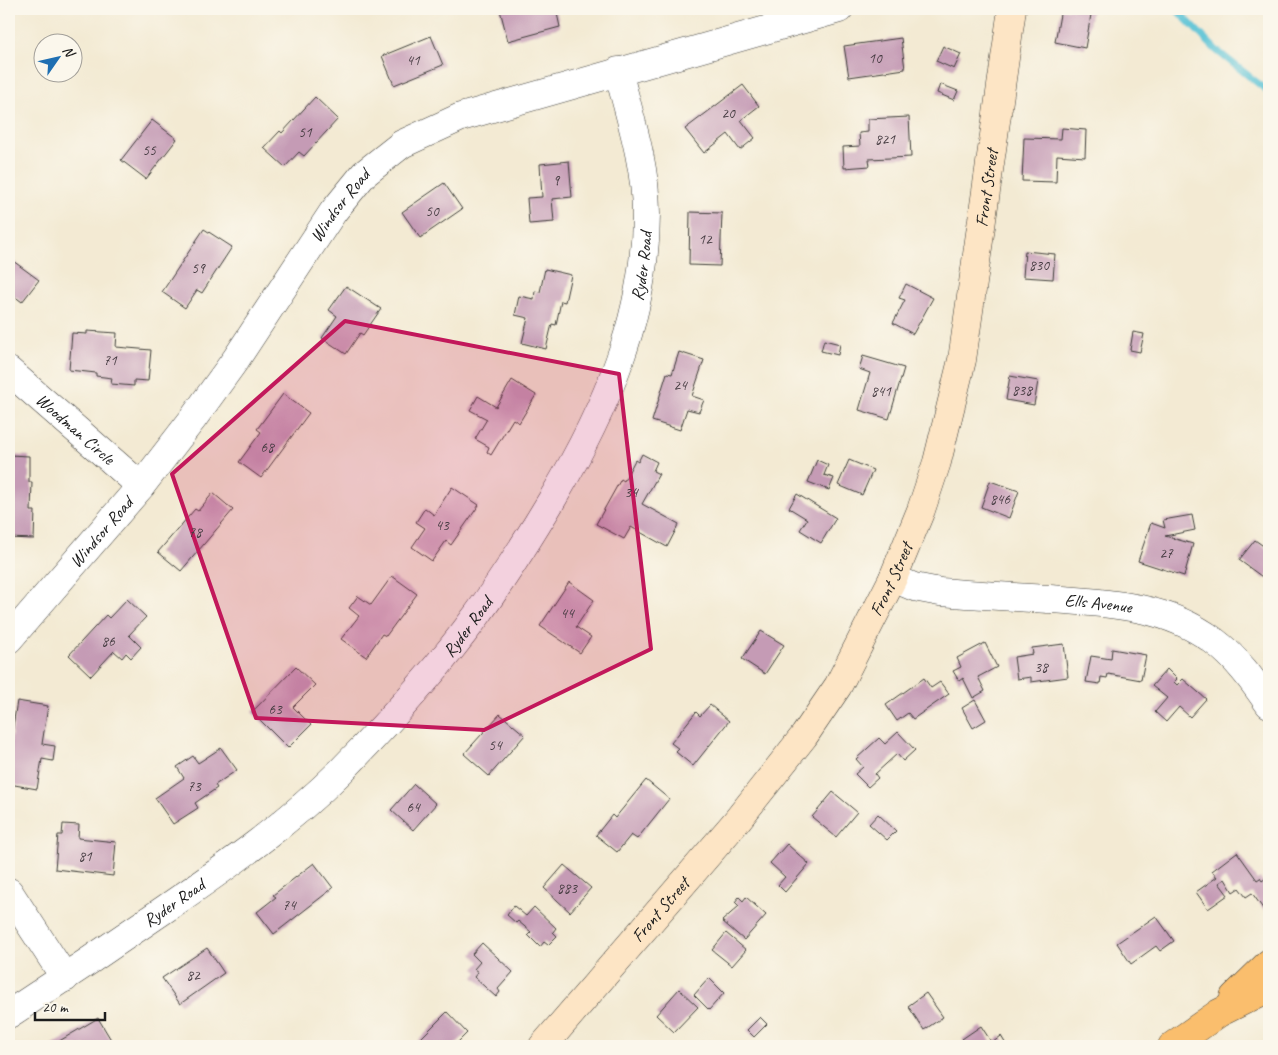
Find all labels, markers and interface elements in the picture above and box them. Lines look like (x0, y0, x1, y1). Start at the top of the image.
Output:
north arrow (32, 32, 82, 82)
text: N (59, 43, 79, 61)
house number: 10 (868, 49, 883, 68)
house number: 41 (406, 51, 421, 70)
house number: 20 (721, 104, 736, 123)
house number: 51 (298, 123, 313, 142)
house number: 821 (875, 130, 896, 149)
house number: 55 (142, 141, 157, 160)
street label: Front Street (970, 145, 1003, 228)
street label: Windsor Road (305, 162, 376, 246)
house number: 9 (553, 171, 561, 190)
house number: 50 (425, 202, 440, 221)
street label: Ryder Road (626, 228, 657, 303)
house number: 12 (698, 230, 713, 249)
house number: 830 (1029, 256, 1050, 275)
house number: 59 (191, 259, 206, 278)
house number: 71 (103, 351, 118, 370)
house number: 24 (673, 376, 688, 395)
house number: 838 (1012, 381, 1033, 400)
house number: 841 (871, 382, 892, 401)
street label: Woodman Circle (31, 389, 120, 470)
house number: 68 (260, 438, 275, 457)
house number: 34 (624, 483, 639, 502)
street label: Windsor Road (65, 490, 140, 572)
house number: 846 (990, 490, 1011, 509)
house number: 43 (435, 516, 450, 535)
house number: 78 (188, 523, 203, 542)
street label: Front Street (865, 537, 918, 620)
house number: 27 (1159, 544, 1174, 563)
street label: Ells Avenue (1064, 589, 1135, 618)
street label: Ryder Road (438, 590, 499, 661)
house number: 44 (560, 604, 575, 623)
house number: 86 (101, 632, 116, 651)
house number: 38 (1034, 658, 1049, 677)
house number: 63 (268, 700, 283, 719)
house number: 54 (488, 736, 503, 755)
house number: 73 (187, 777, 202, 796)
house number: 64 (406, 798, 421, 817)
house number: 81 (78, 847, 93, 866)
street label: Front Street (627, 870, 696, 946)
street label: Ryder Road (139, 872, 211, 932)
house number: 883 (557, 879, 578, 898)
house number: 74 (282, 896, 297, 915)
house number: 82 (186, 966, 201, 985)
scale bar (35, 990, 105, 1022)
text: 20 m (42, 998, 69, 1017)

